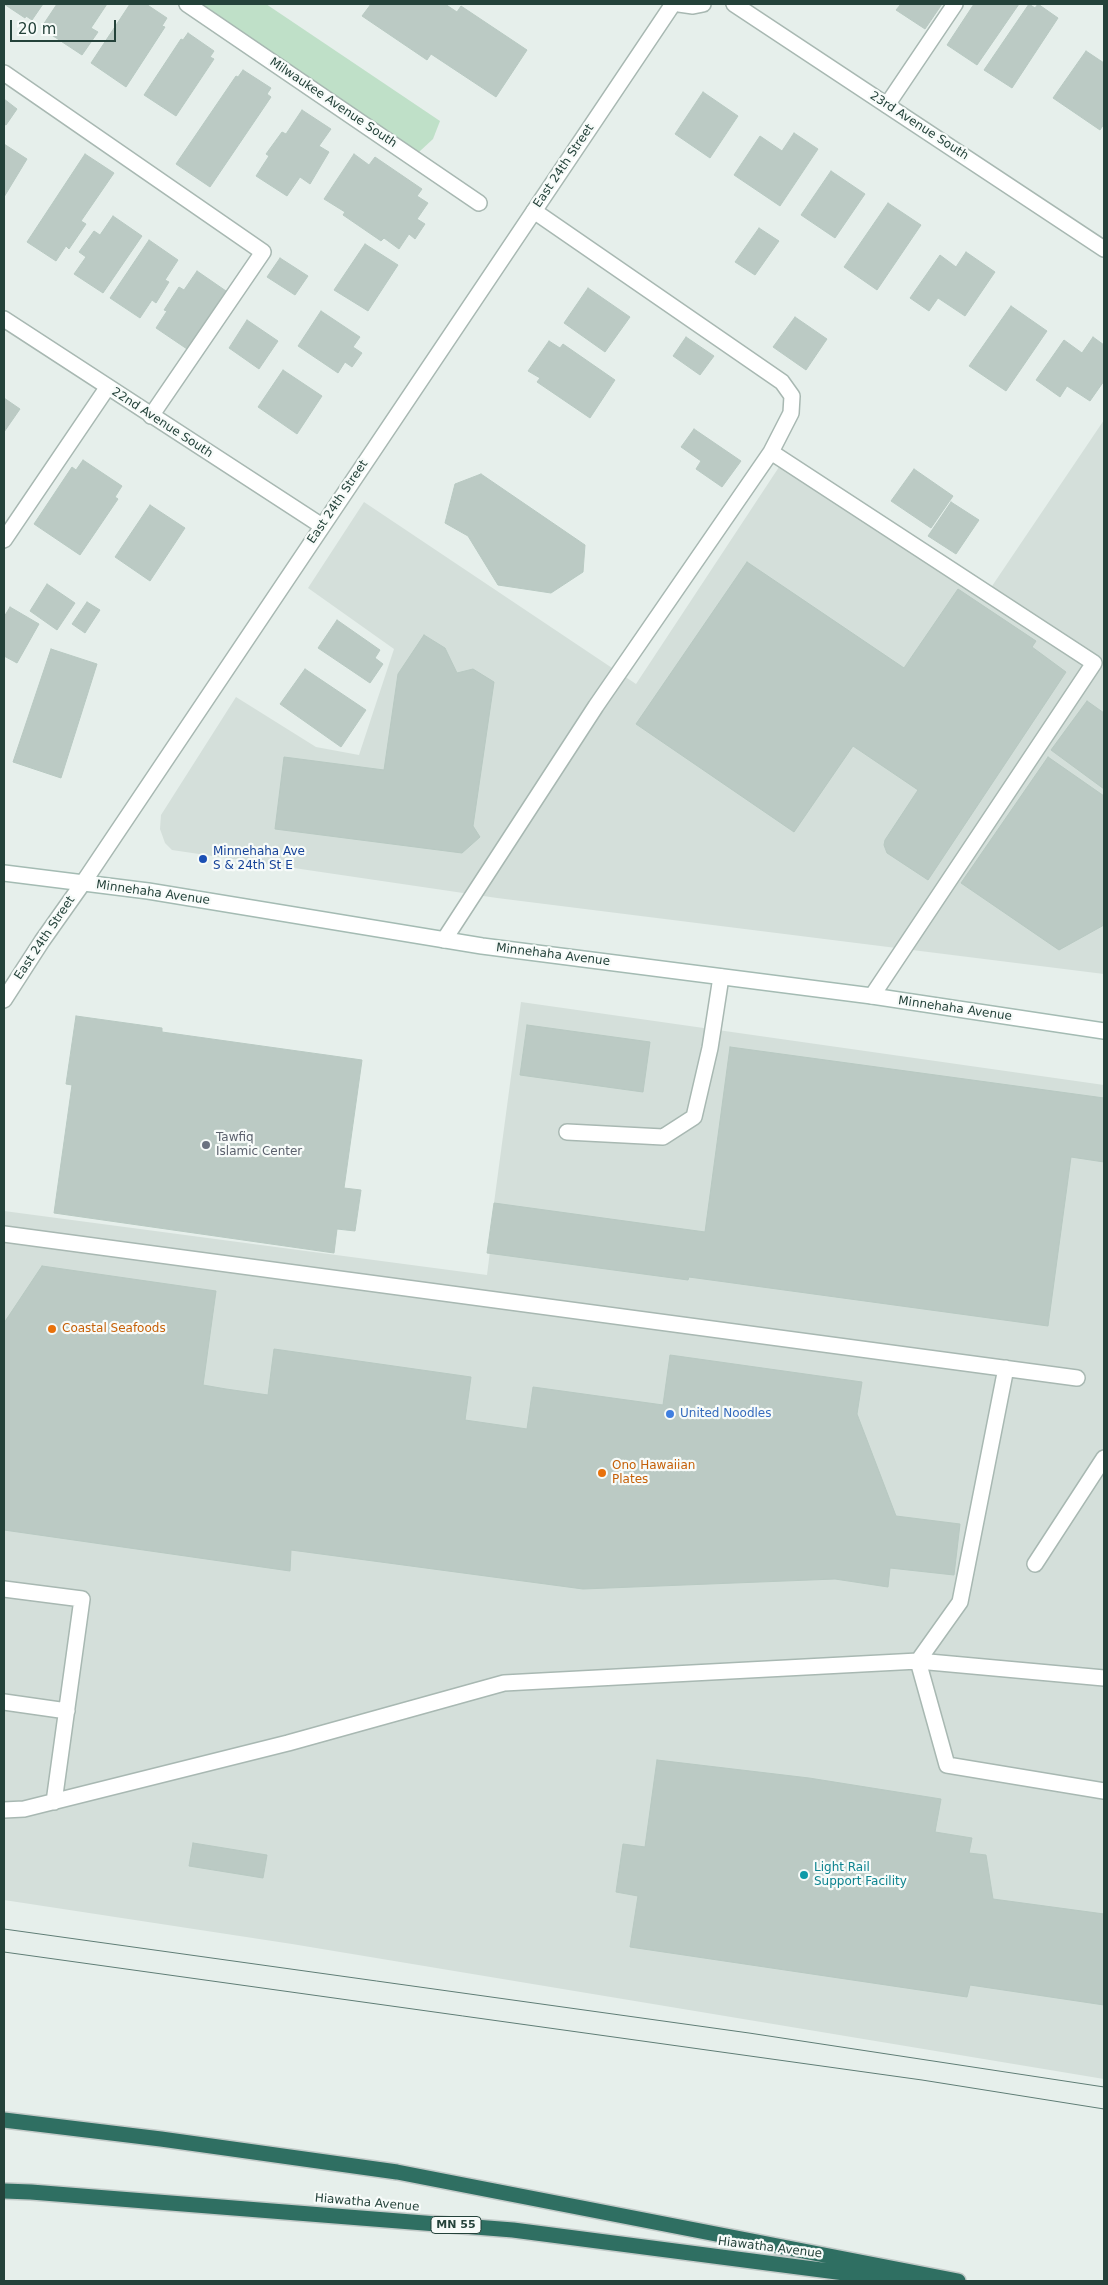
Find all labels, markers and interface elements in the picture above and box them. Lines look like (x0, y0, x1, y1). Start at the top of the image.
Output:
scale bar (12, 10, 119, 42)
text: 20 m (18, 20, 56, 38)
street label: Milwaukee Avenue South (267, 55, 399, 151)
street label: 23rd Avenue South (867, 89, 971, 163)
street label: East 24th Street (531, 122, 597, 210)
street label: 22nd Avenue South (109, 385, 215, 461)
street label: East 24th Street (305, 458, 371, 546)
place label: Minnehaha Ave S & 24th St E (213, 845, 305, 873)
marker: Minnehaha Ave S & 24th St E (197, 853, 209, 865)
street label: Minnehaha Avenue (95, 878, 211, 908)
street label: East 24th Street (12, 894, 78, 982)
street label: Minnehaha Avenue (495, 941, 611, 969)
street label: Minnehaha Avenue (897, 994, 1013, 1024)
place label: Tawfiq Islamic Center (216, 1131, 302, 1159)
marker: Tawfiq Islamic Center (200, 1139, 212, 1151)
place label: Coastal Seafoods (62, 1322, 166, 1336)
marker: Coastal Seafoods (46, 1323, 58, 1335)
place label: United Noodles (680, 1407, 771, 1421)
marker: United Noodles (664, 1408, 676, 1420)
place label: Ono Hawaiian Plates (612, 1459, 695, 1487)
marker: Ono Hawaiian Plates (596, 1467, 608, 1479)
place label: Light Rail Support Facility (814, 1861, 907, 1889)
marker: Light Rail Support Facility (798, 1869, 810, 1881)
street label: Hiawatha Avenue (314, 2191, 420, 2215)
road number: MN 55 (431, 2216, 481, 2234)
street label: Hiawatha Avenue (717, 2234, 823, 2262)

